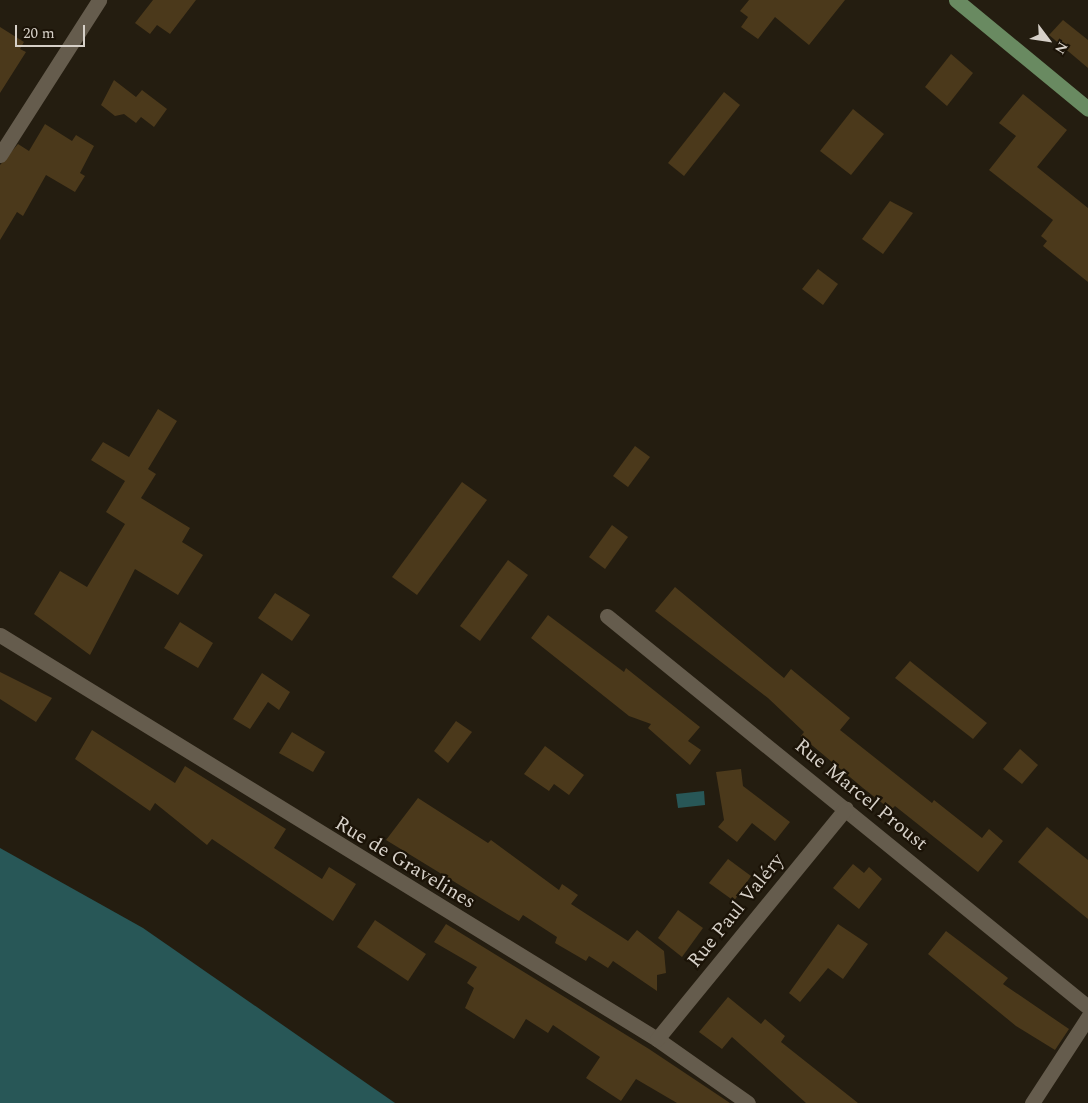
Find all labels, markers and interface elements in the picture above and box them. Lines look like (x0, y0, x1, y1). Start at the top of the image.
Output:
scale bar (18, 15, 88, 47)
north arrow (1023, 15, 1073, 65)
text: 20 m (23, 22, 55, 45)
text: N (1049, 38, 1073, 58)
street label: Rue Marcel Proust (790, 734, 932, 856)
street label: Rue de Gravelines (330, 812, 480, 914)
street label: Rue Paul Valéry (683, 849, 789, 973)

